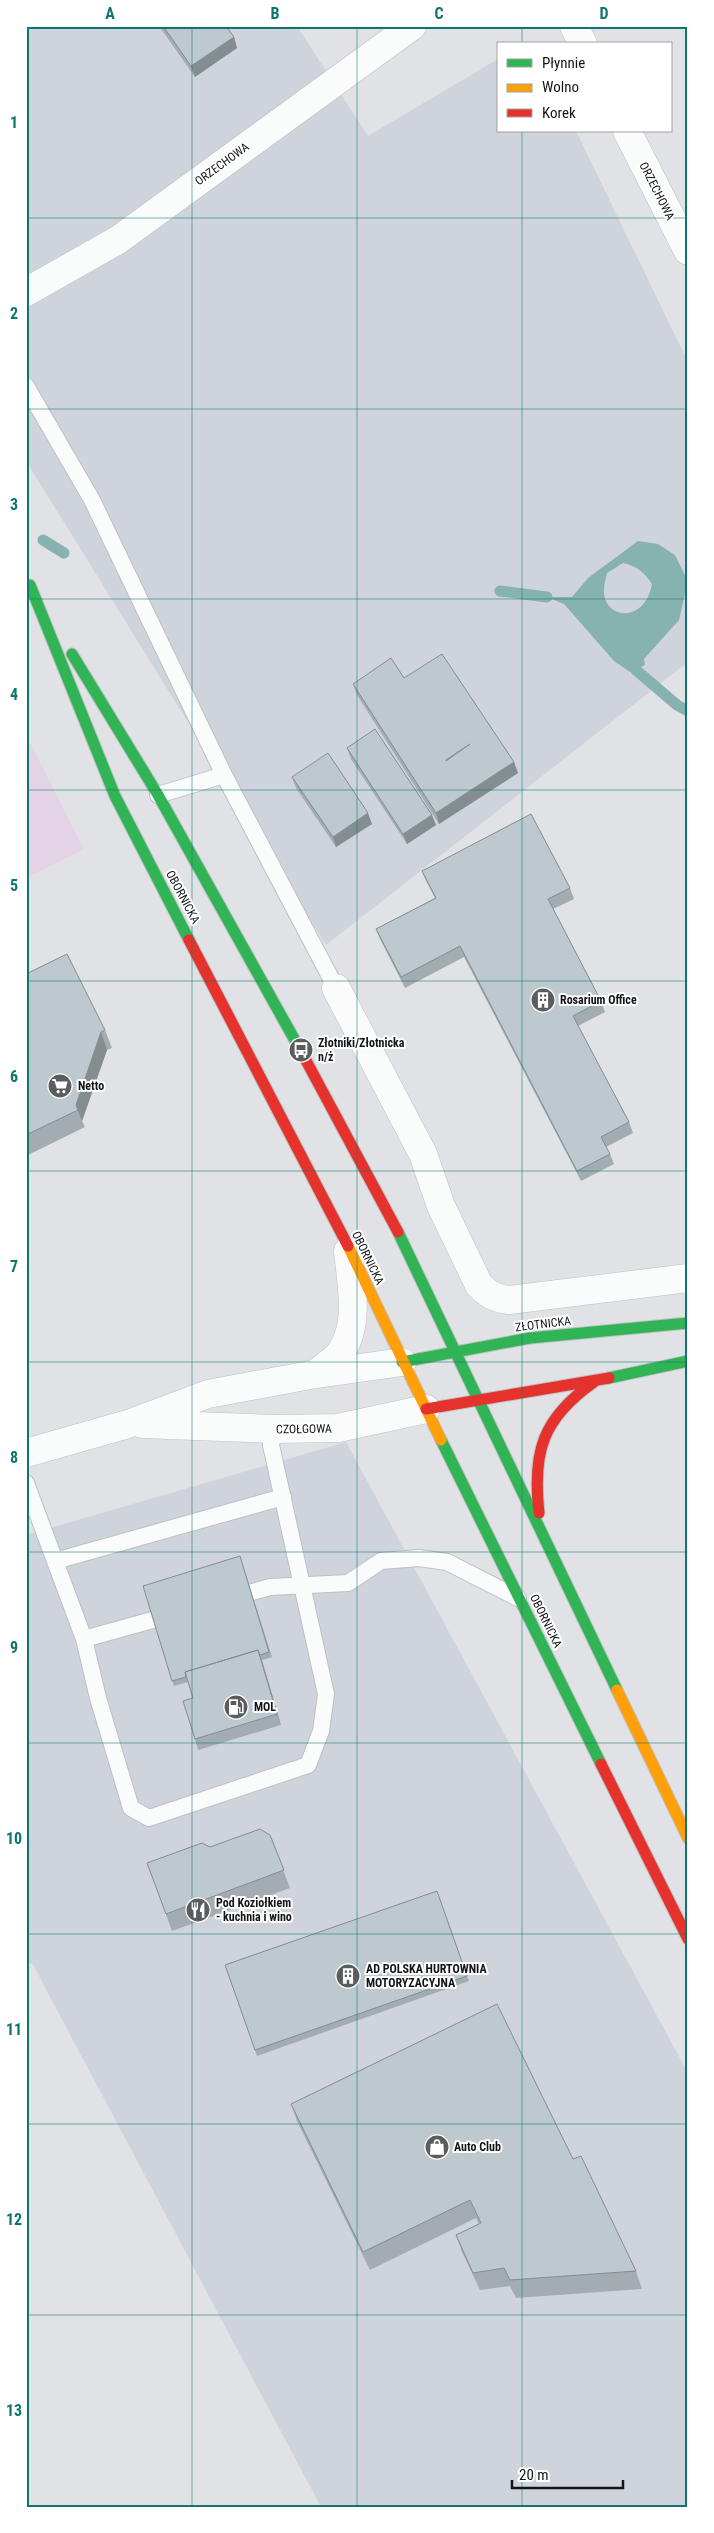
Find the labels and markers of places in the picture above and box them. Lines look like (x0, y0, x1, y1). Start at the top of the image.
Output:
building icon: Rosarium Office (530, 987, 556, 1013)
place label: Rosarium Office (560, 993, 637, 1007)
place label: Złotniki/Złotnicka n/ż (318, 1036, 405, 1064)
bus stop icon: Złotniki/Złotnicka n/ż (288, 1037, 314, 1063)
supermarket icon: Netto (47, 1073, 73, 1099)
place label: Netto (78, 1079, 104, 1093)
fuel station icon: MOL (223, 1694, 249, 1720)
place label: MOL (254, 1700, 276, 1714)
place label: Pod Koziołkiem - kuchnia i wino (216, 1896, 292, 1924)
restaurant icon: Pod Koziołkiem - kuchnia i wino (185, 1897, 211, 1923)
place label: AD POLSKA HURTOWNIA MOTORYZACYJNA (366, 1962, 487, 1990)
building icon: AD POLSKA HURTOWNIA MOTORYZACYJNA (335, 1963, 361, 1989)
shop icon: Auto Club (424, 2134, 450, 2160)
place label: Auto Club (454, 2140, 501, 2154)

